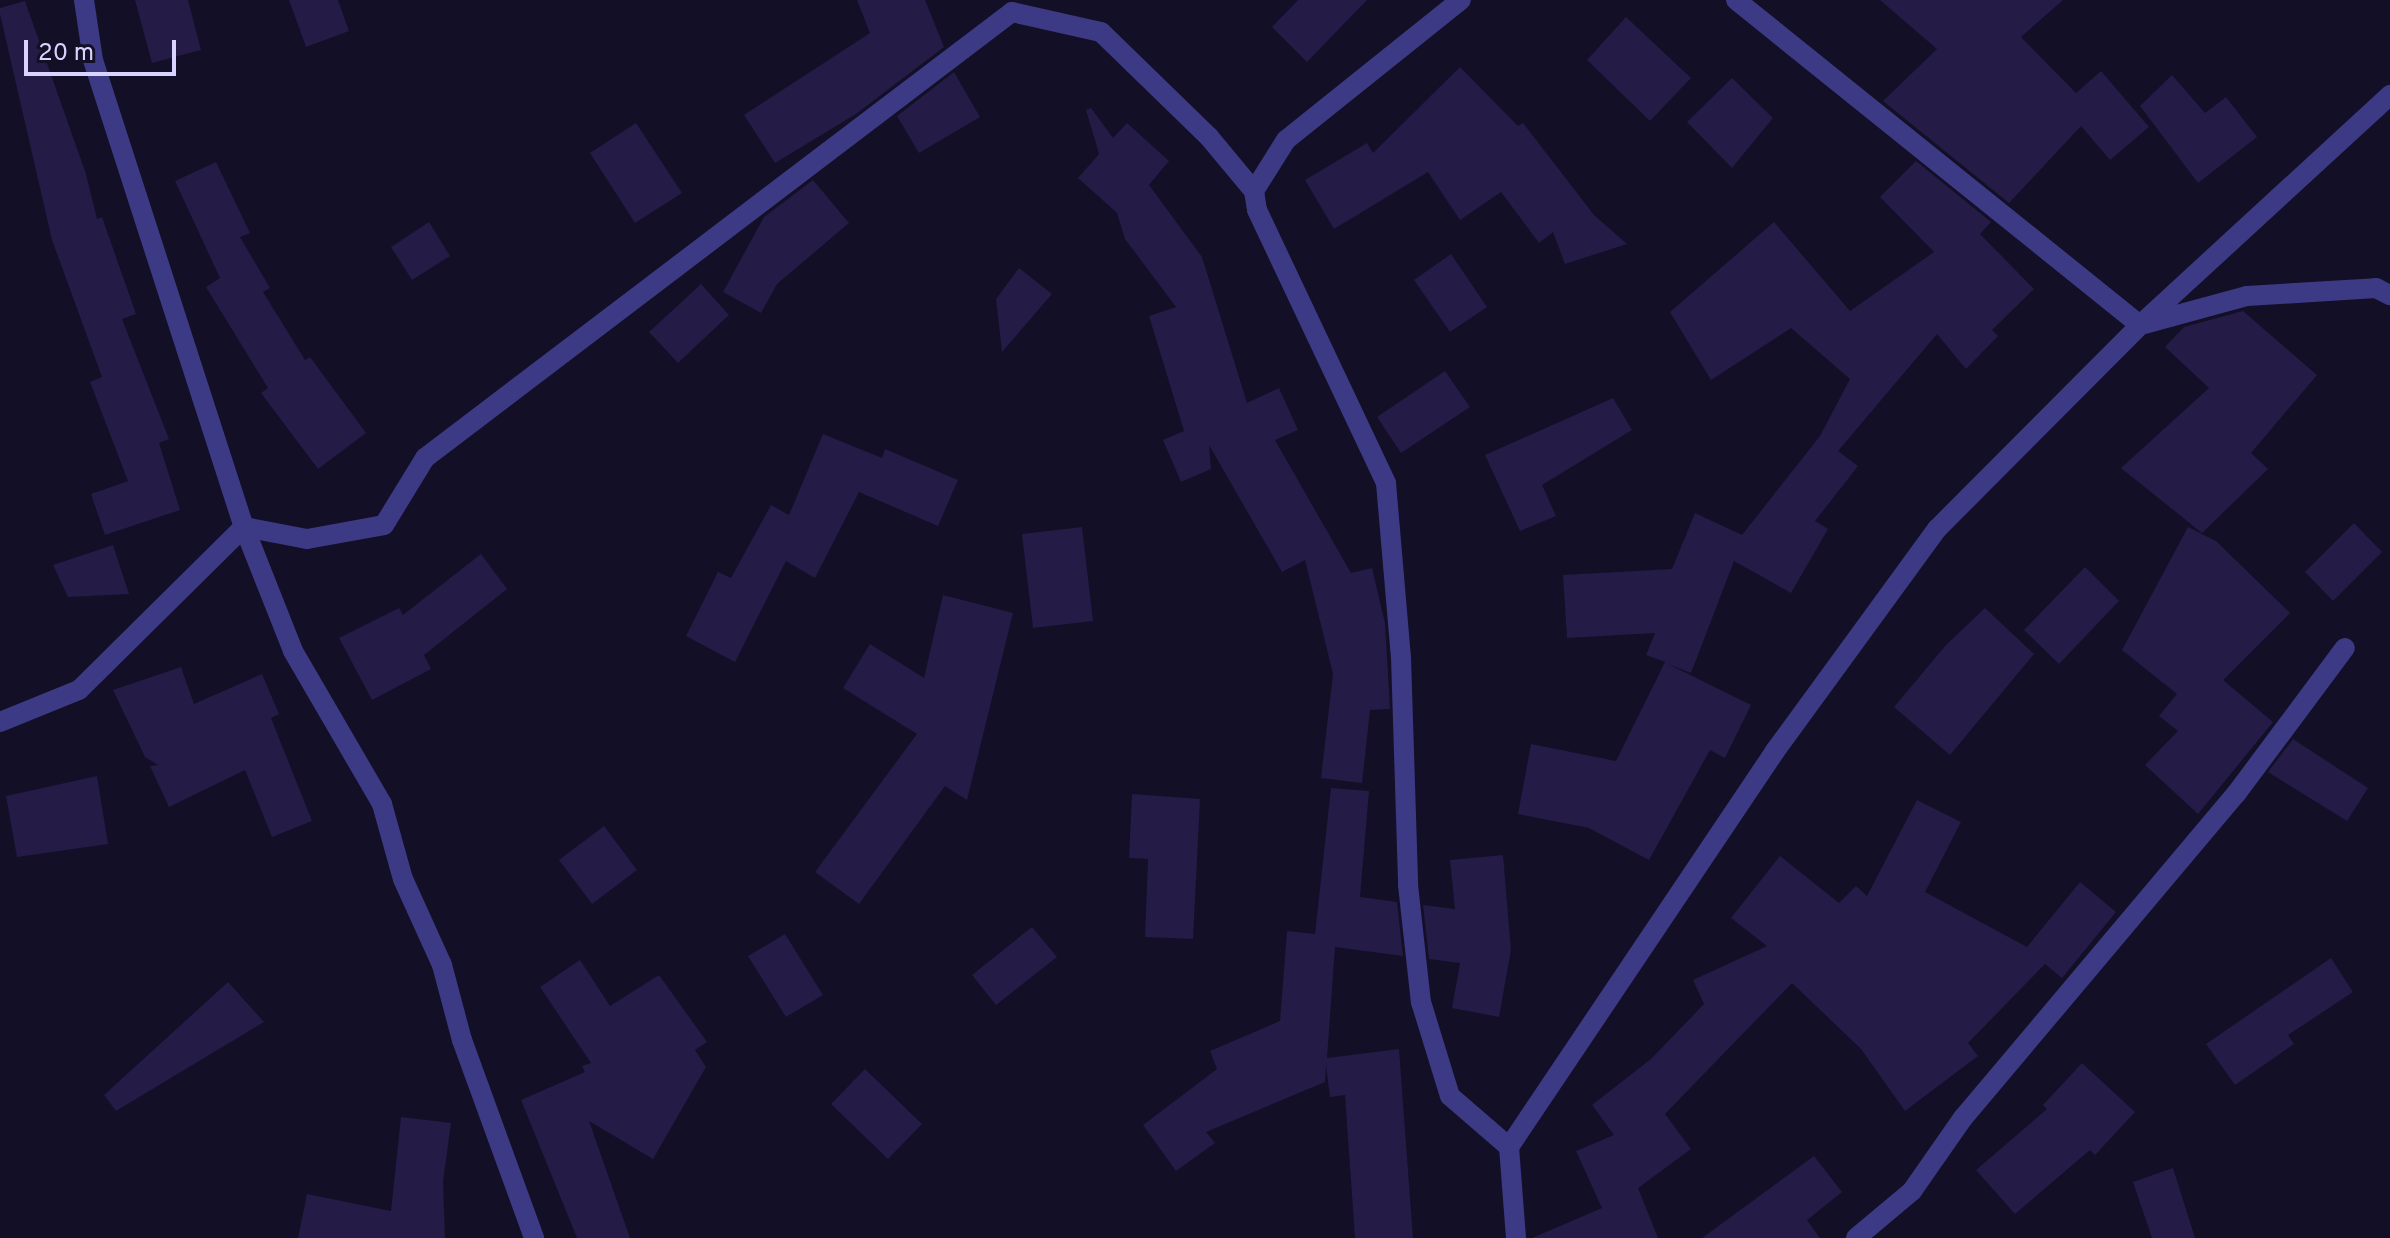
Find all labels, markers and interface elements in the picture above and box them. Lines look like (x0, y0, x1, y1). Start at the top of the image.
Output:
scale bar (28, 24, 180, 74)
text: 20 m (38, 39, 94, 69)

